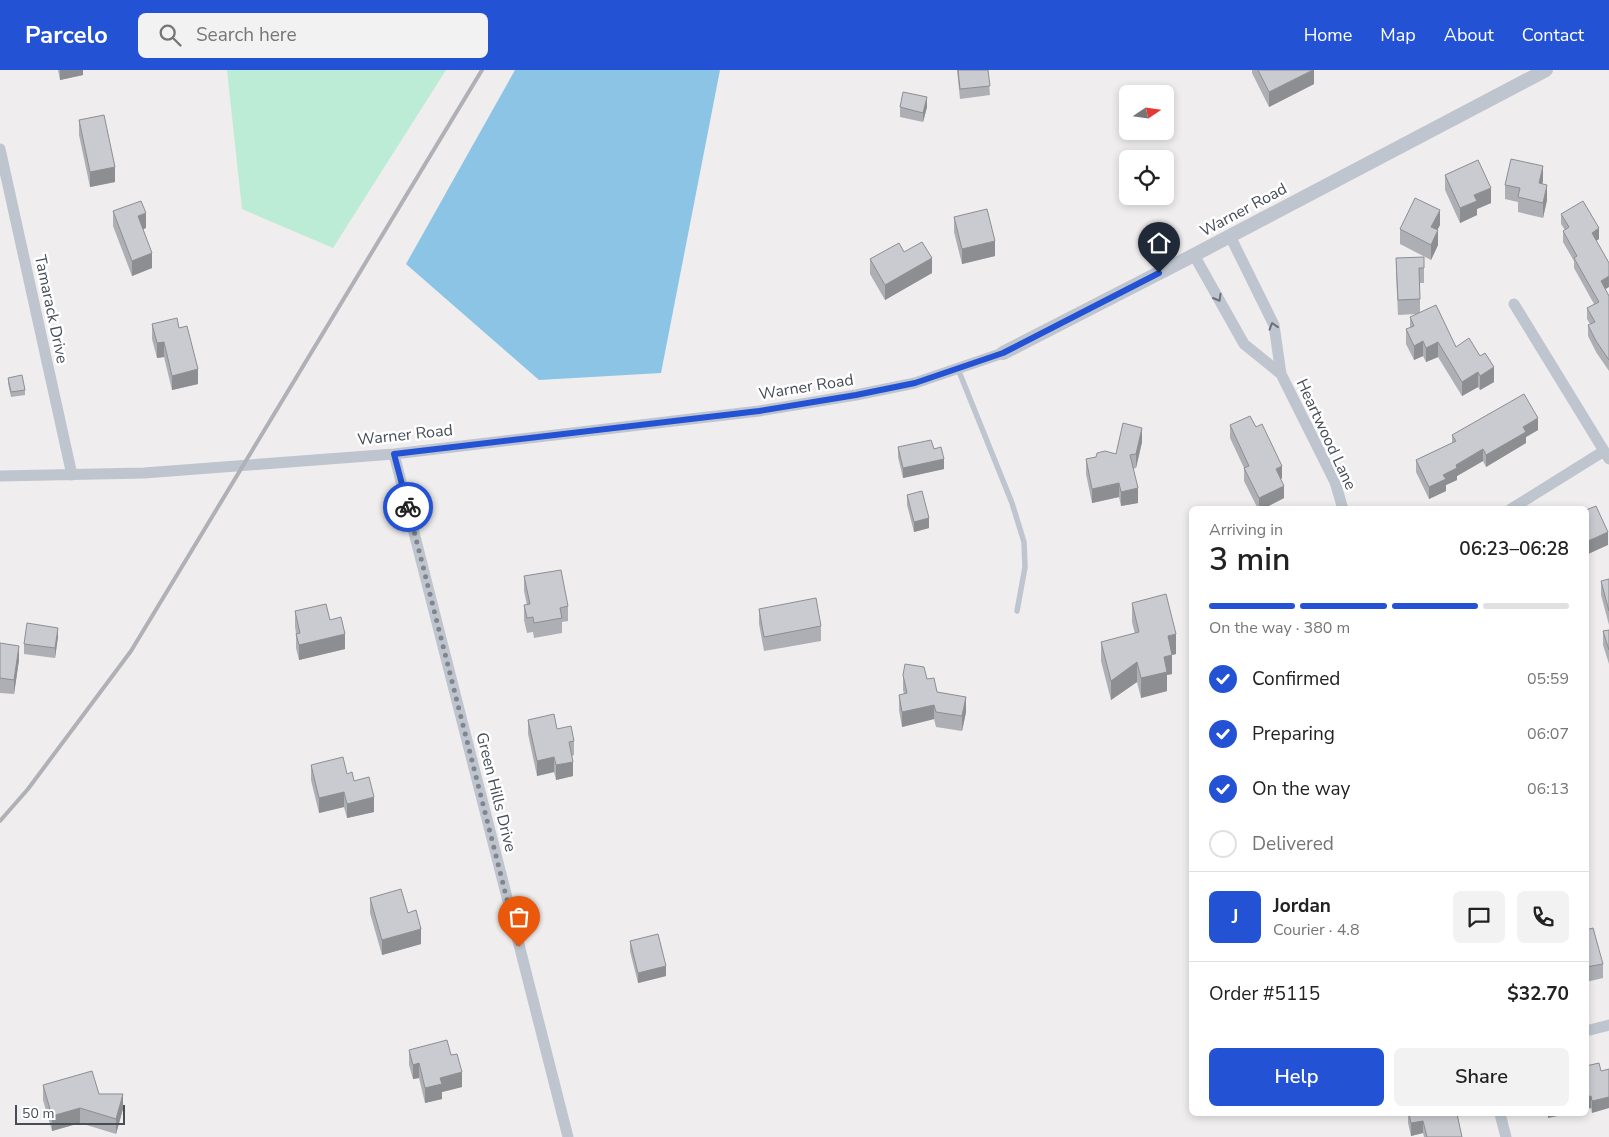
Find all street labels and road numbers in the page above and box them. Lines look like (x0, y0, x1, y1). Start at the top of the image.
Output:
street label: Warner Road (1196, 178, 1291, 242)
street label: Tamarack Drive (29, 253, 73, 366)
street label: Warner Road (757, 369, 855, 405)
street label: Heartwood Lane (1291, 375, 1361, 494)
street label: Warner Road (356, 419, 454, 451)
street label: Green Hills Drive (471, 730, 522, 854)

